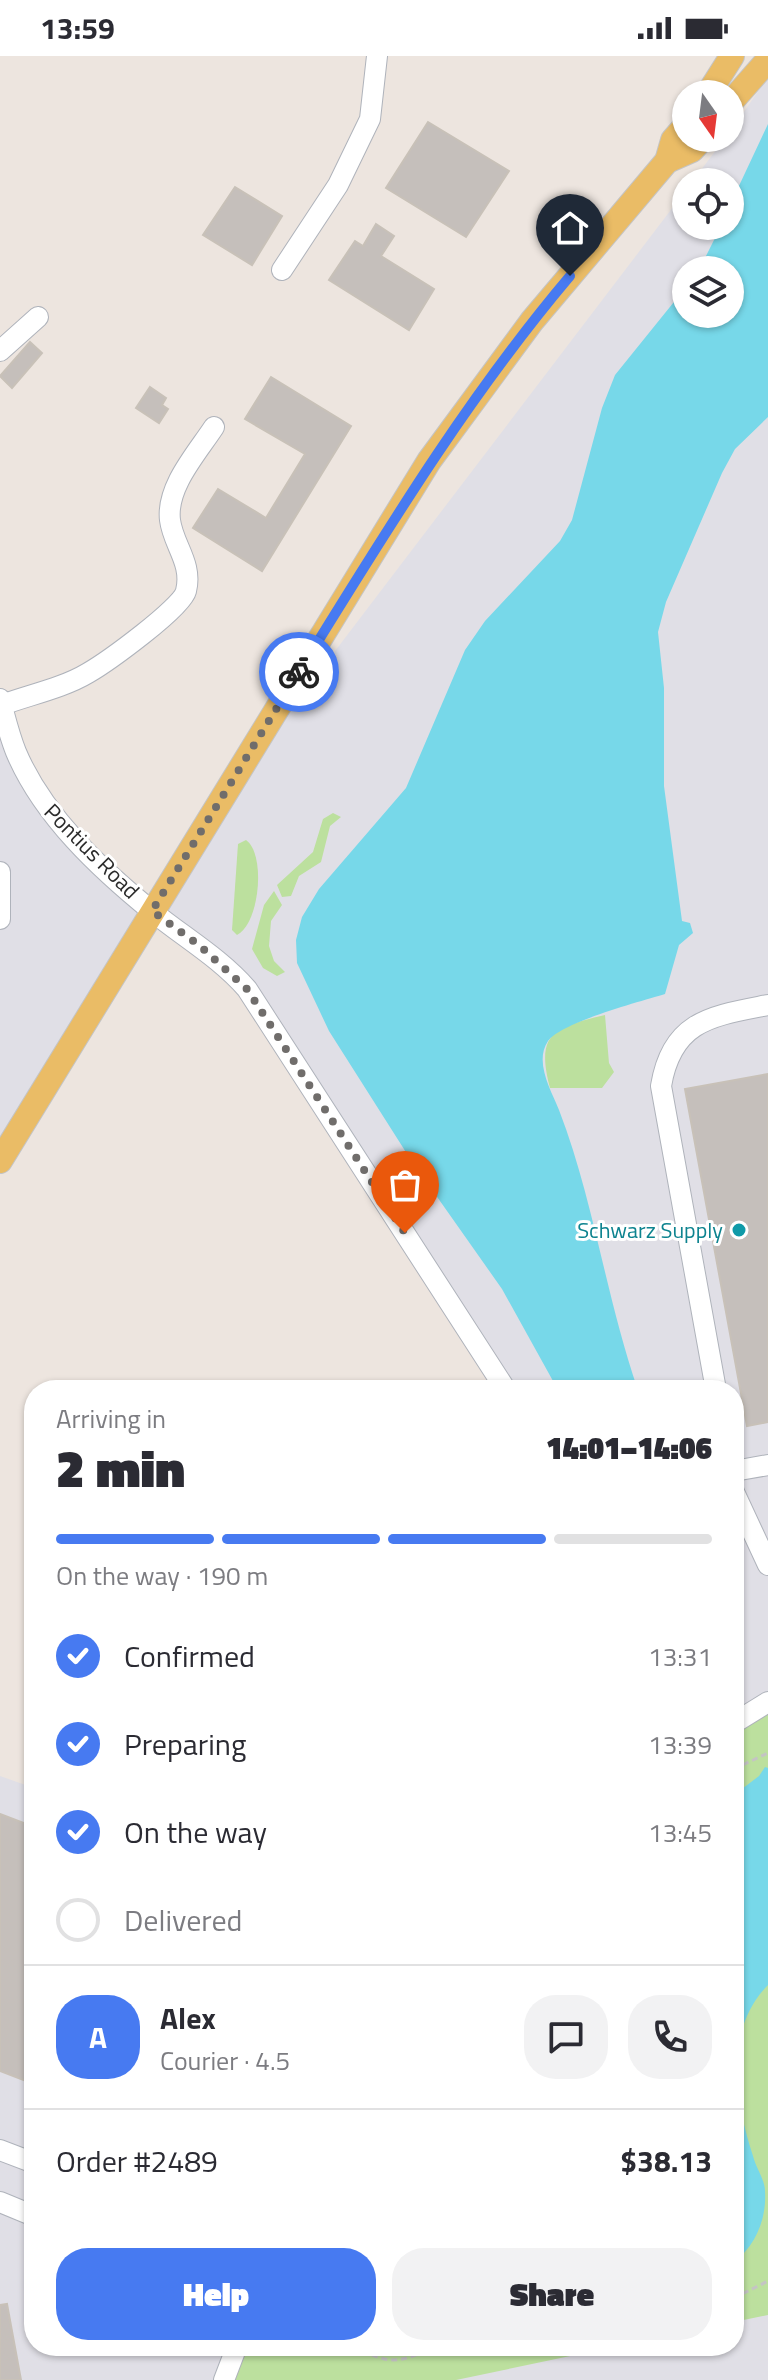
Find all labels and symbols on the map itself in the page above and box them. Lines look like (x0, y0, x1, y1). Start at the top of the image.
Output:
north arrow (672, 80, 744, 152)
pin (536, 194, 604, 276)
courier (259, 632, 339, 712)
street label: Pontius Road (36, 795, 148, 907)
pin (371, 1151, 439, 1233)
place label: Schwarz Supply (577, 1213, 723, 1247)
marker: Schwarz Supply (730, 1221, 748, 1239)

